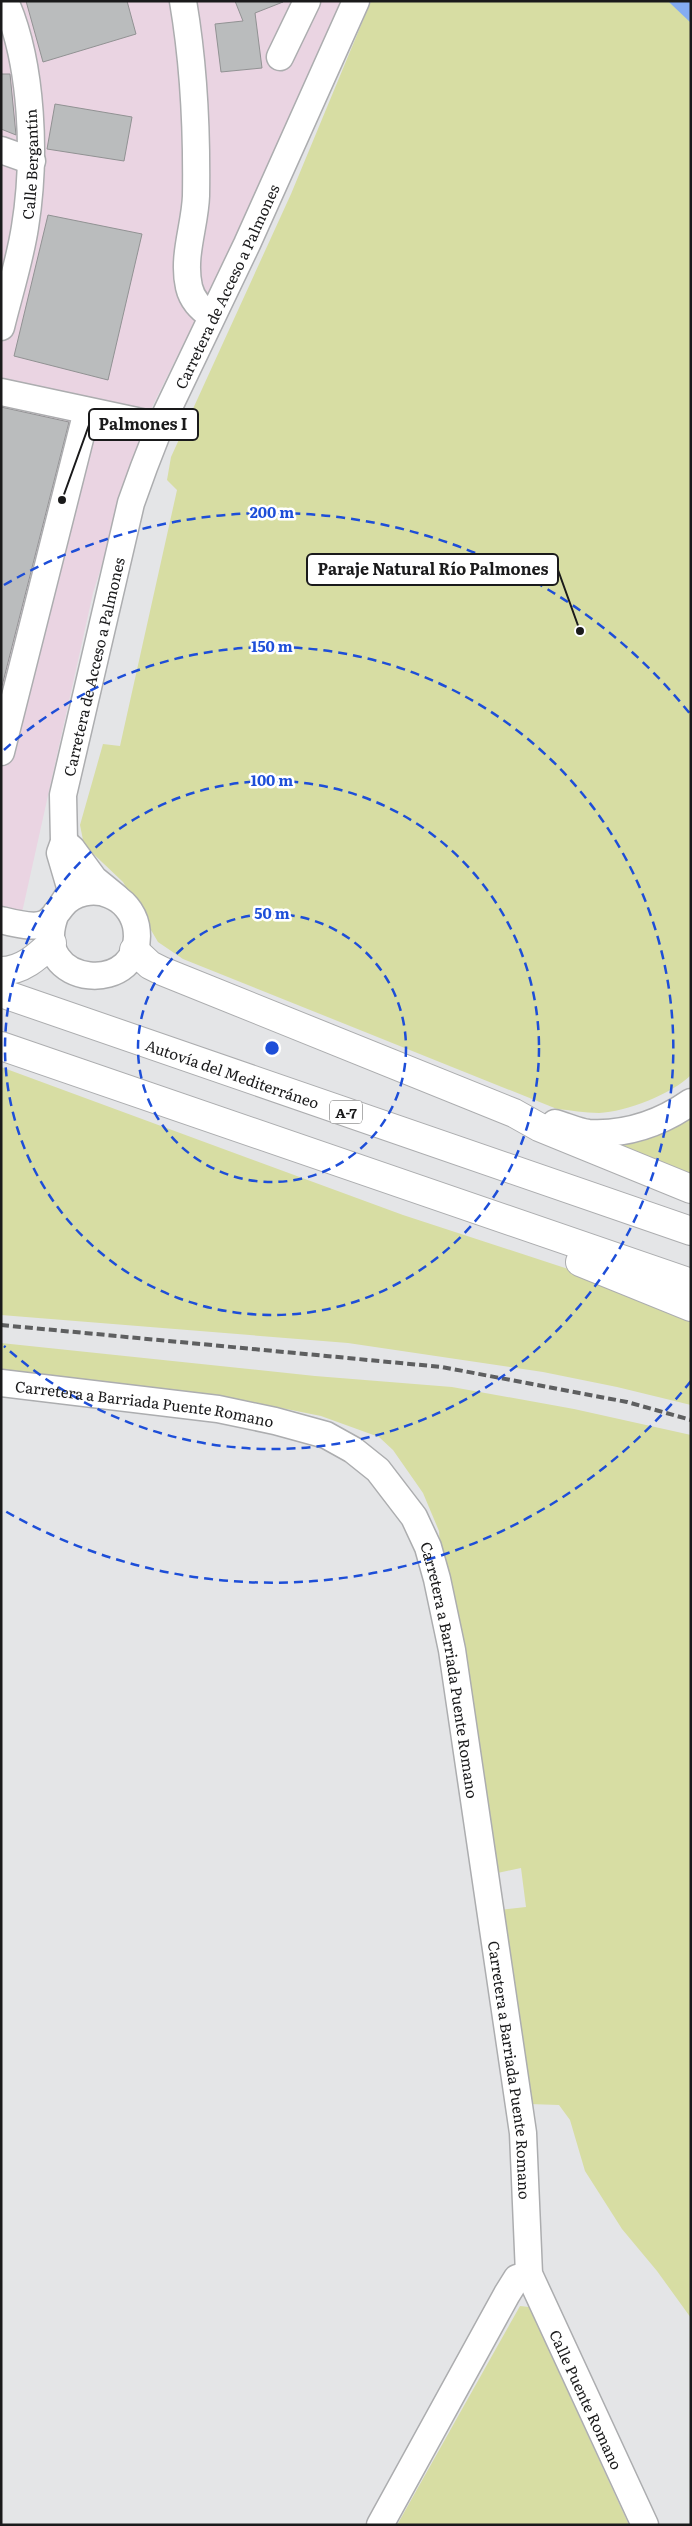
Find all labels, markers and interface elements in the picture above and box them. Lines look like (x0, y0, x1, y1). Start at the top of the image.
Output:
street label: Calle Bergantín (15, 108, 42, 221)
street label: Carretera de Acceso a Palmones (168, 180, 284, 393)
callout: Palmones I (89, 409, 198, 440)
text: Palmones I (99, 411, 187, 435)
text: 200 m (250, 500, 294, 523)
callout: Paraje Natural Río Palmones (307, 554, 558, 585)
street label: Carretera de Acceso a Palmones (56, 555, 130, 778)
text: Paraje Natural Río Palmones (318, 556, 548, 580)
text: 150 m (251, 634, 293, 657)
text: 100 m (251, 768, 293, 791)
text: 50 m (254, 901, 290, 924)
street label: Autovía del Mediterráneo (143, 1032, 323, 1114)
centre of rings (263, 1039, 281, 1057)
road number: A-7 (330, 1100, 362, 1124)
street label: Carretera a Barriada Puente Romano (14, 1373, 276, 1432)
street label: Carretera a Barriada Puente Romano (415, 1537, 485, 1800)
street label: Carretera a Barriada Puente Romano (483, 1939, 537, 2200)
street label: Calle Puente Romano (545, 2325, 629, 2473)

